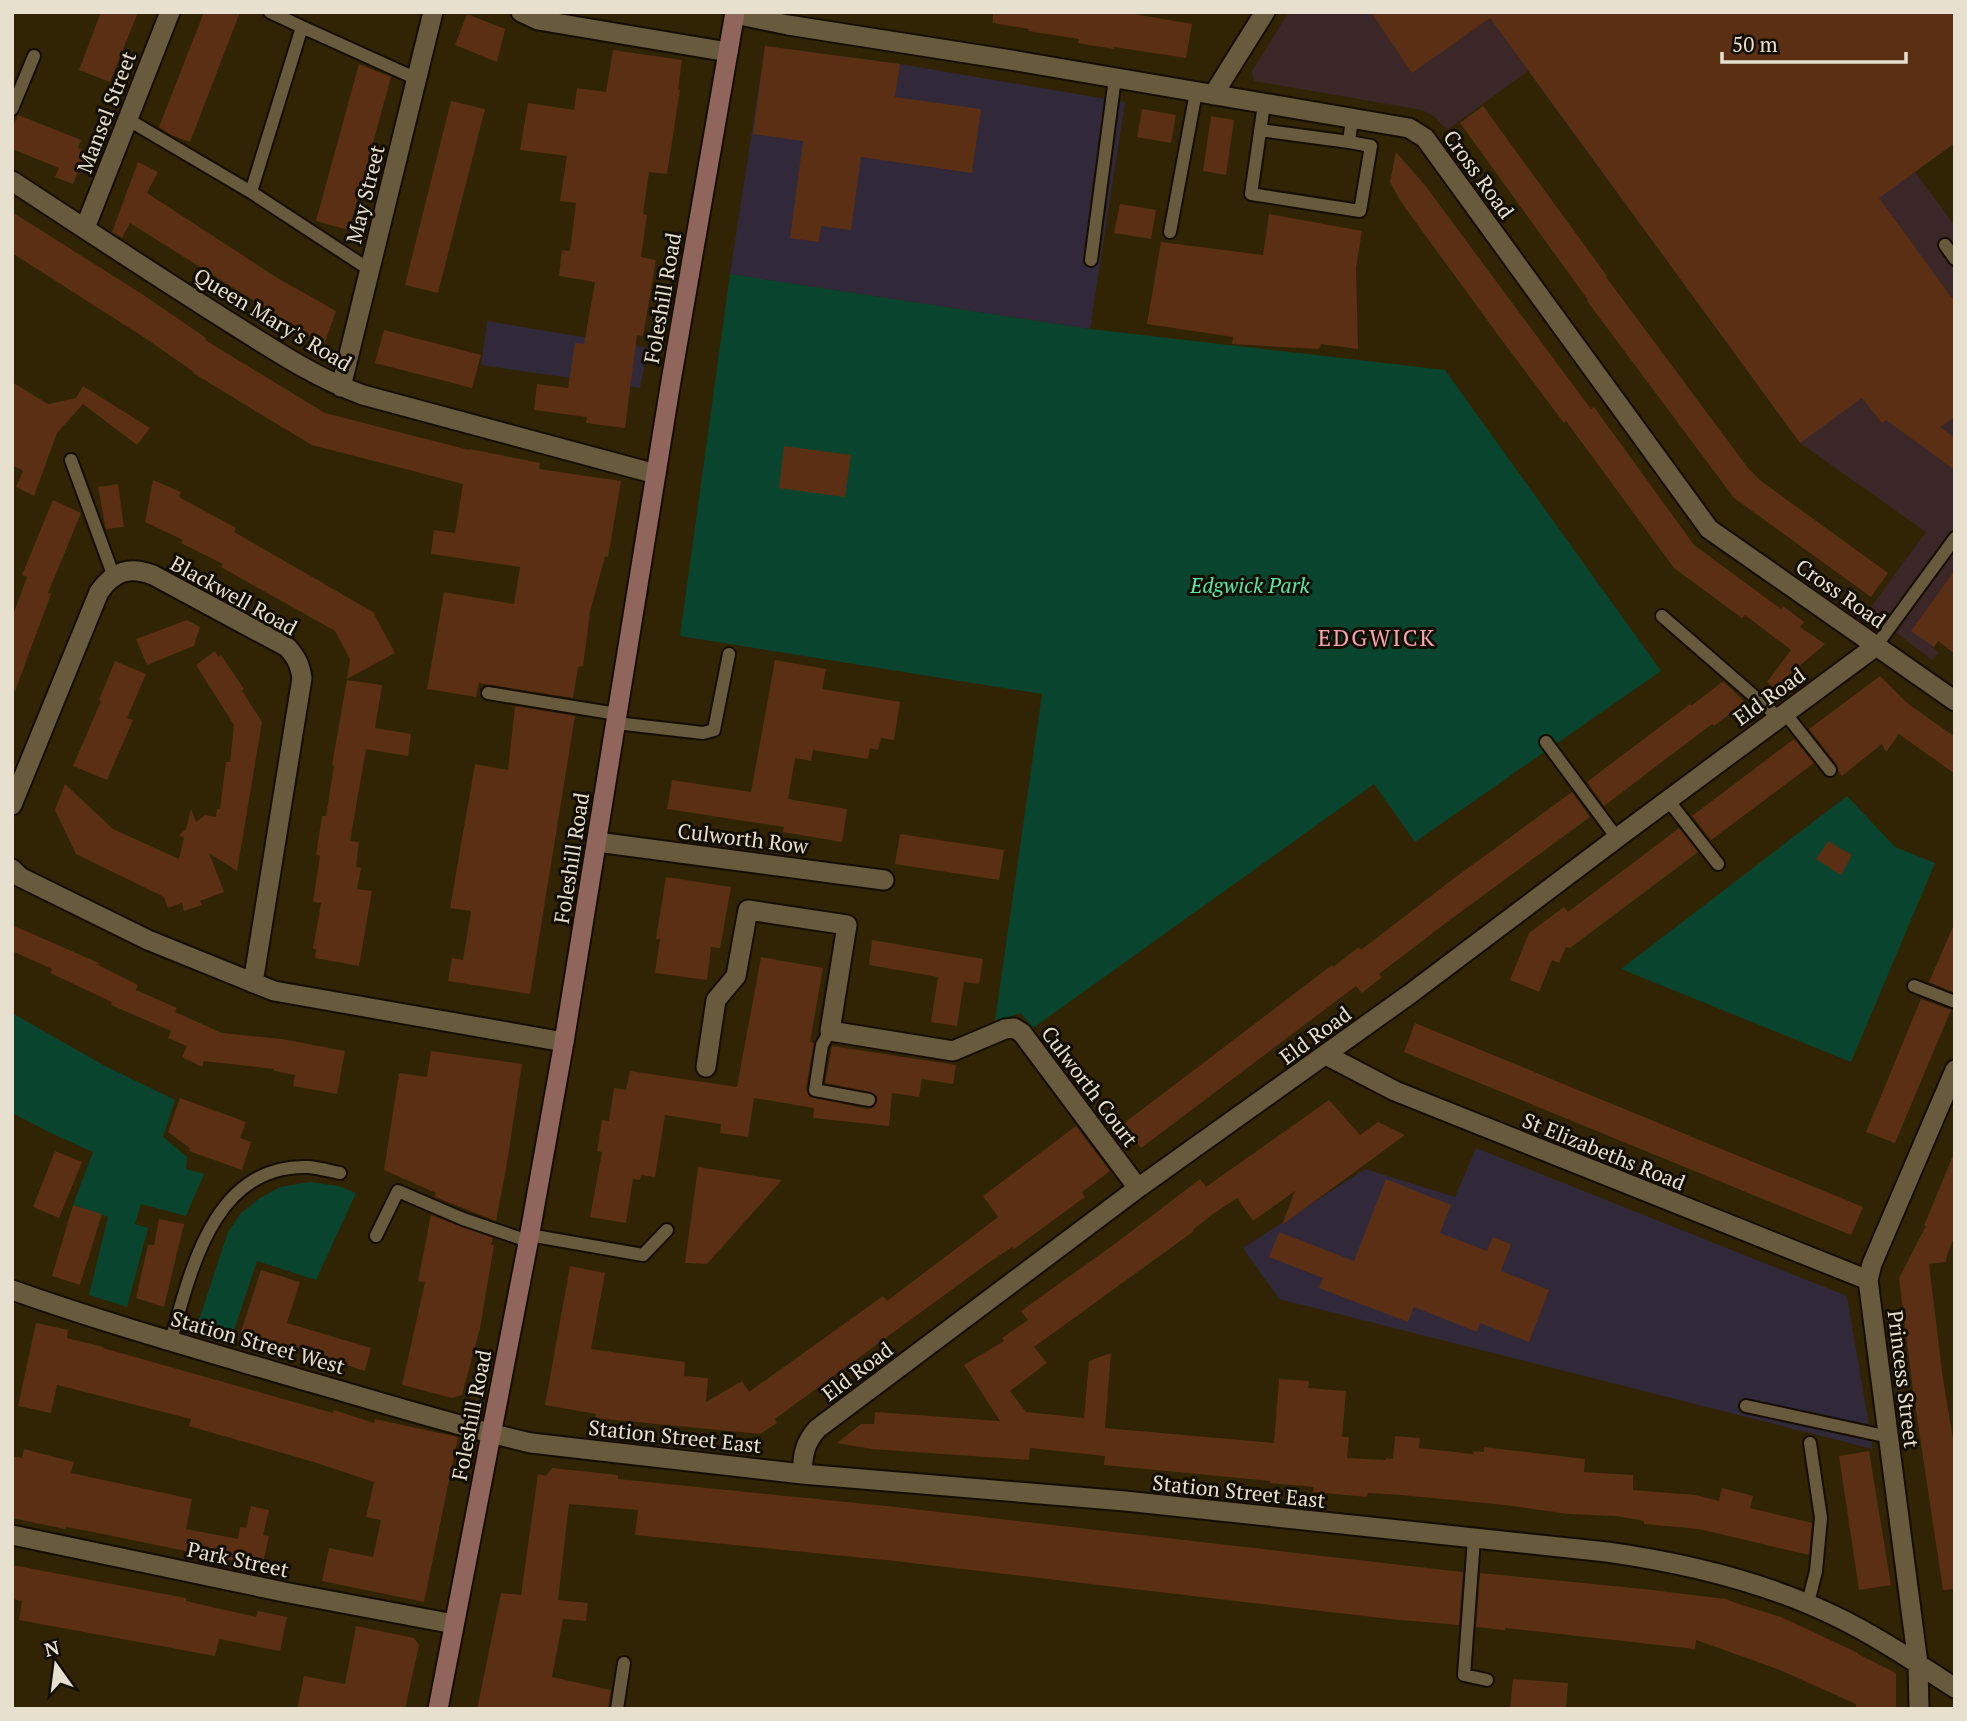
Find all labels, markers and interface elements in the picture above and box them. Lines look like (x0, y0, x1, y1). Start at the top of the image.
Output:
scale bar (1722, 21, 1906, 65)
text: 50 m (1732, 30, 1778, 58)
street label: Mansel Street (70, 47, 142, 177)
street label: Cross Road (1437, 124, 1521, 224)
street label: May Street (339, 142, 391, 246)
street label: Foleshill Road (637, 230, 687, 366)
street label: Queen Mary's Road (189, 261, 357, 377)
street label: Blackwell Road (166, 549, 303, 642)
street label: Cross Road (1791, 552, 1892, 634)
park label: Edgwick Park (1189, 571, 1311, 599)
district label: EDGWICK (1318, 622, 1436, 653)
street label: Eld Road (1728, 660, 1811, 731)
street label: Foleshill Road (547, 790, 595, 926)
street label: Culworth Row (676, 816, 811, 860)
street label: Eld Road (1274, 999, 1357, 1070)
street label: Culworth Court (1035, 1020, 1145, 1152)
street label: St Elizabeths Road (1519, 1106, 1690, 1197)
street label: Station Street West (168, 1304, 348, 1380)
street label: Princess Street (1882, 1308, 1926, 1450)
street label: Eld Road (816, 1335, 899, 1407)
street label: Foleshill Road (445, 1347, 497, 1483)
street label: Station Street East (587, 1413, 763, 1459)
street label: Station Street East (1151, 1468, 1327, 1514)
street label: Park Street (185, 1535, 292, 1583)
north arrow (21, 1630, 91, 1700)
text: N (42, 1634, 62, 1662)

